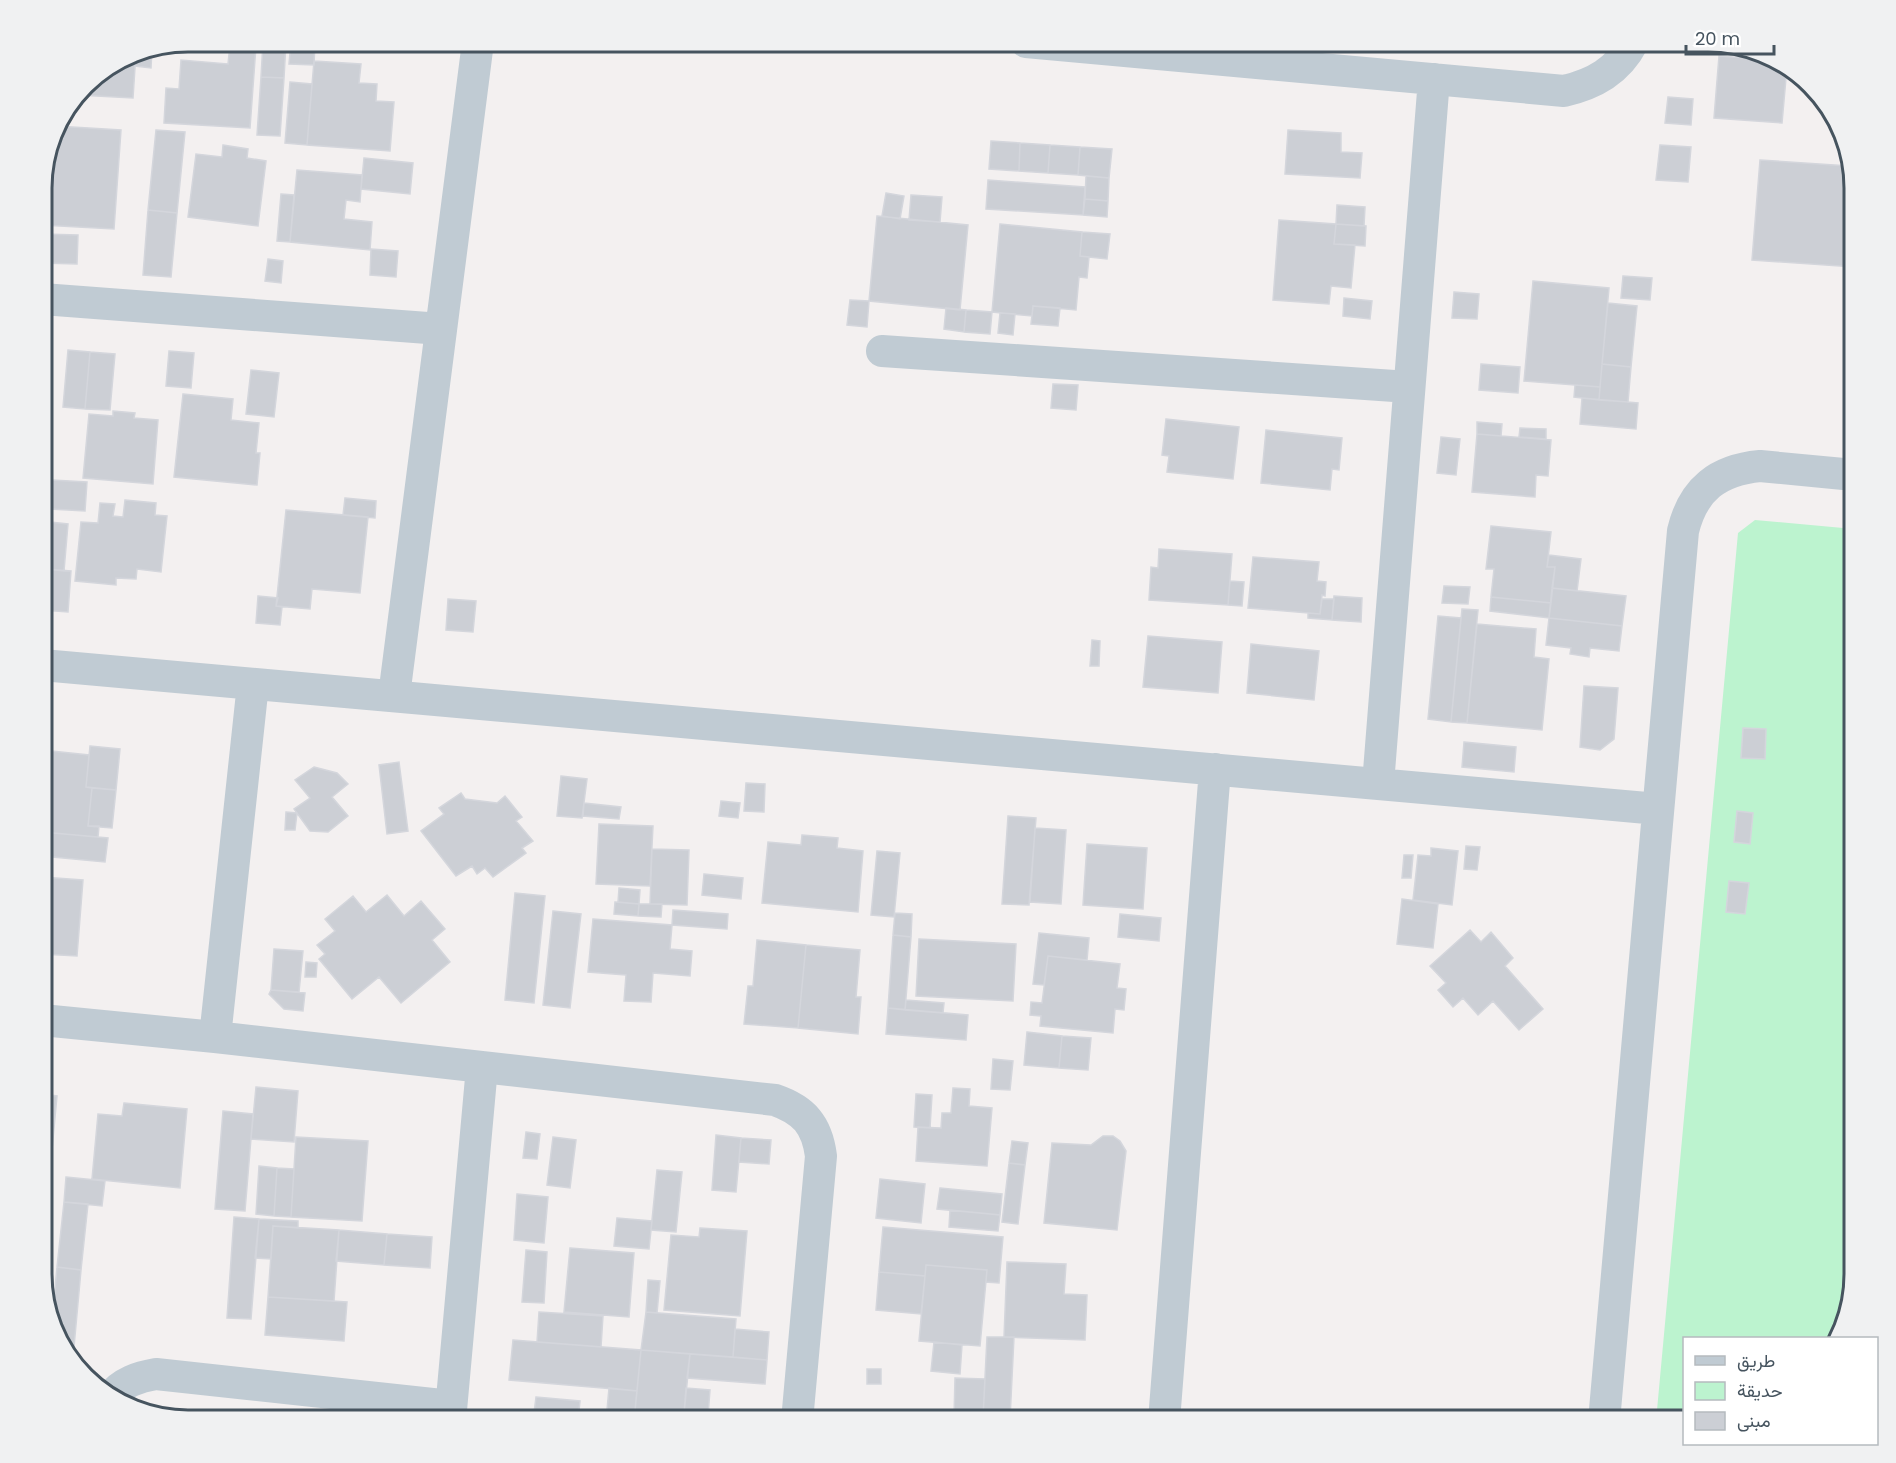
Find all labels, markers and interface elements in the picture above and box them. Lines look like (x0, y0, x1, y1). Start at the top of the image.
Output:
scale bar (1686, 18, 1774, 56)
text: 20 m (1695, 26, 1740, 51)
legend (1683, 1337, 1878, 1445)
text: طريق (1737, 1348, 1775, 1373)
text: حديقة (1737, 1378, 1783, 1403)
text: مبنى (1737, 1408, 1771, 1433)

